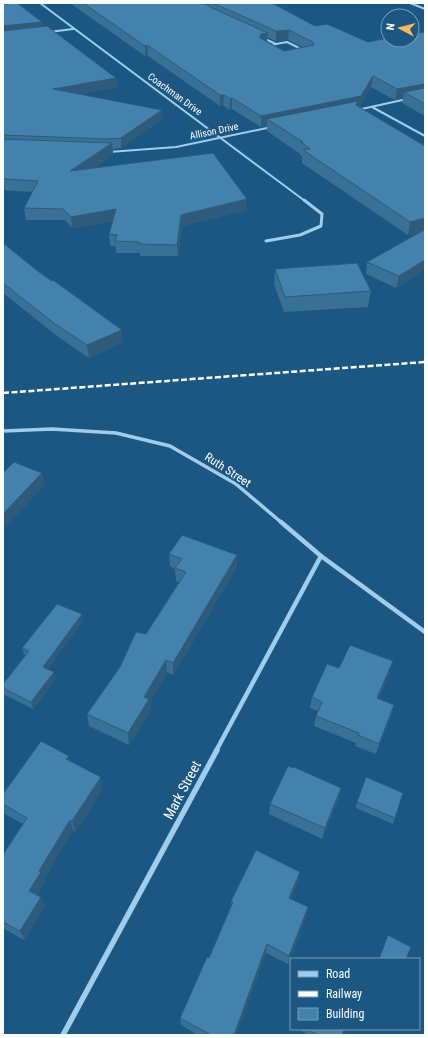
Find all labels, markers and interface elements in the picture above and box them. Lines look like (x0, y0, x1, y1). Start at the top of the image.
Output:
north arrow (380, 8, 420, 48)
text: N (384, 22, 397, 31)
street label: Coachman Drive (146, 71, 205, 118)
street label: Allison Drive (189, 120, 240, 142)
street label: Ruth Street (202, 450, 254, 490)
street label: Mark Street (160, 758, 204, 822)
legend (290, 958, 420, 1030)
text: Road (326, 967, 350, 981)
text: Railway (326, 987, 362, 1001)
text: Building (326, 1007, 364, 1021)

